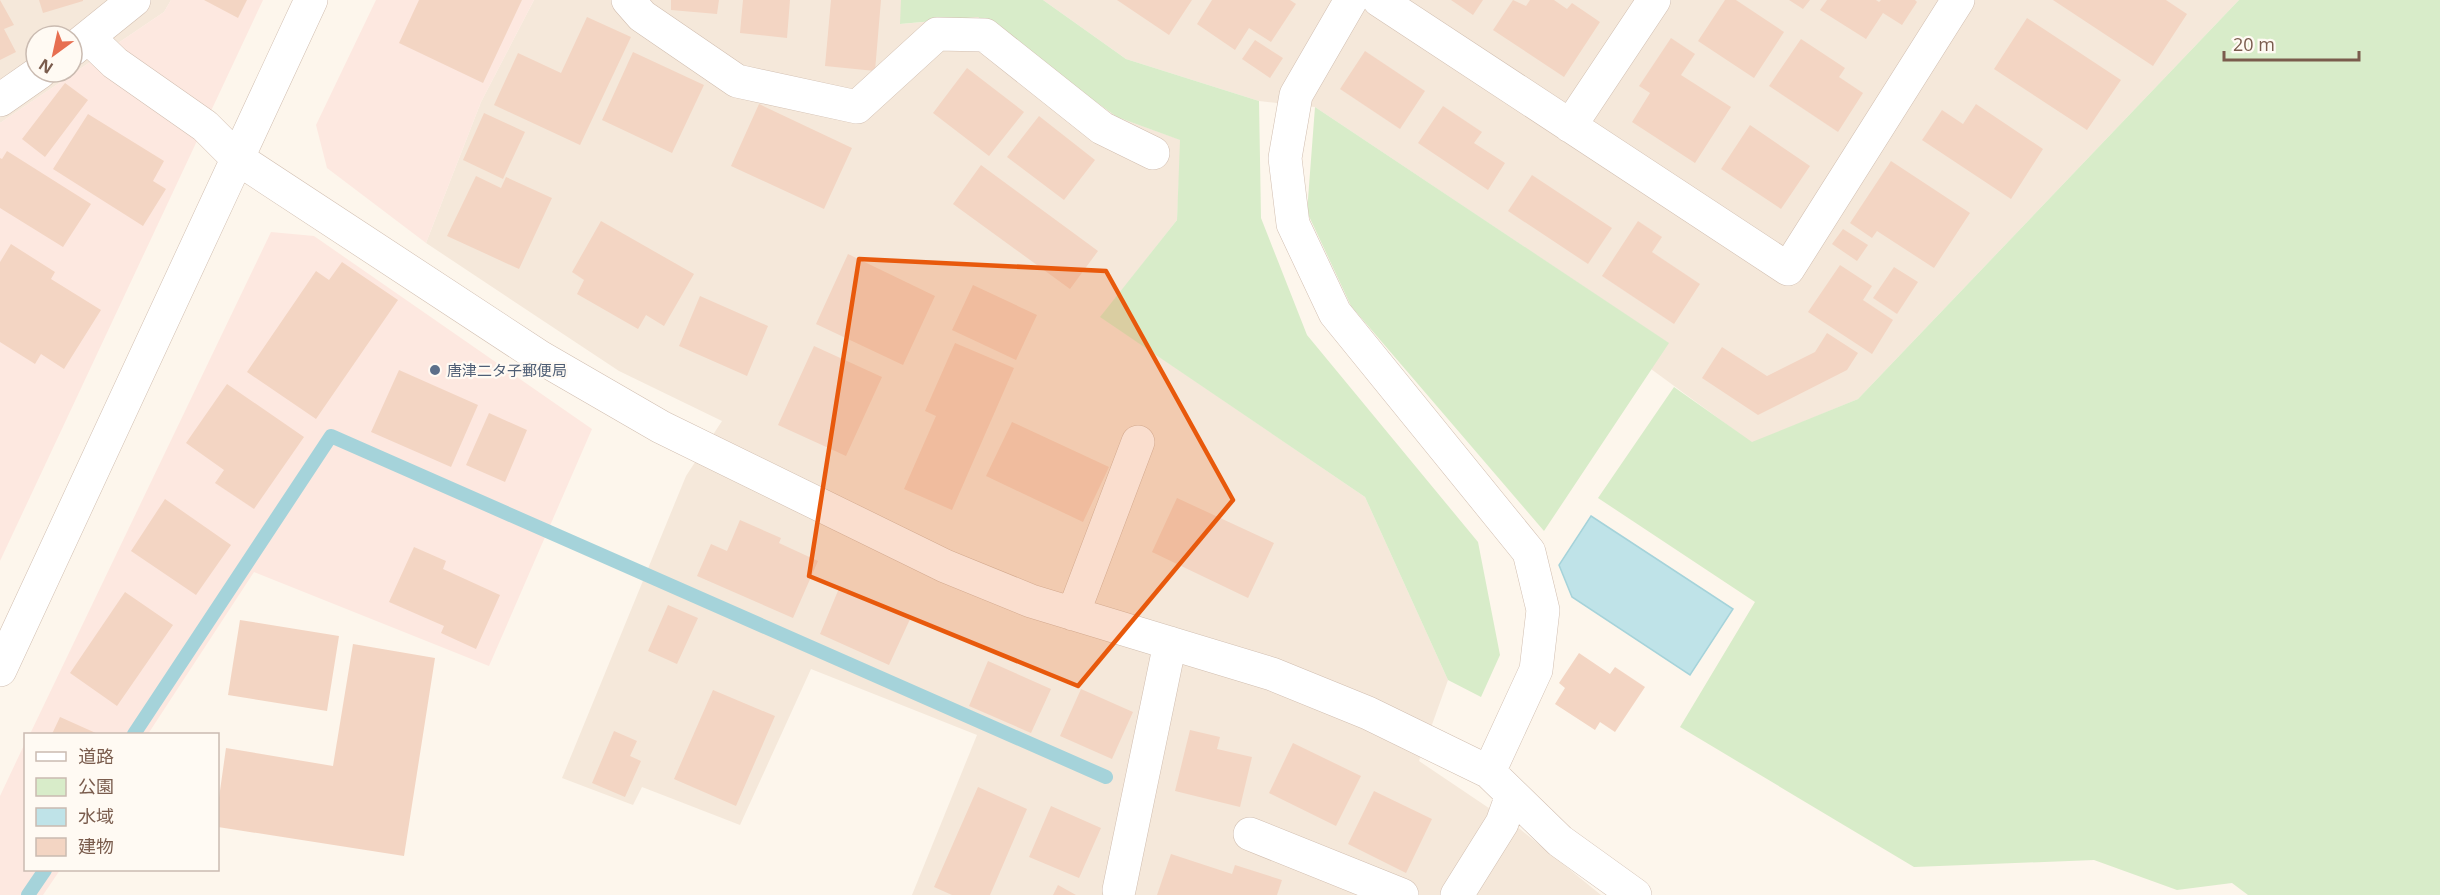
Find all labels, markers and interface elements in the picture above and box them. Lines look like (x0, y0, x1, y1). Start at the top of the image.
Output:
north arrow (24, 24, 84, 84)
scale bar (2224, 24, 2359, 62)
text: 20 m (2233, 32, 2275, 56)
text: N (34, 54, 57, 79)
place label: 唐津二タ子郵便局 (447, 360, 567, 380)
marker: 唐津二タ子郵便局 (428, 363, 442, 377)
legend (24, 733, 219, 871)
text: 道路 (78, 744, 114, 768)
text: 公園 (78, 774, 114, 798)
text: 水域 (78, 804, 114, 828)
text: 建物 (78, 834, 114, 858)

